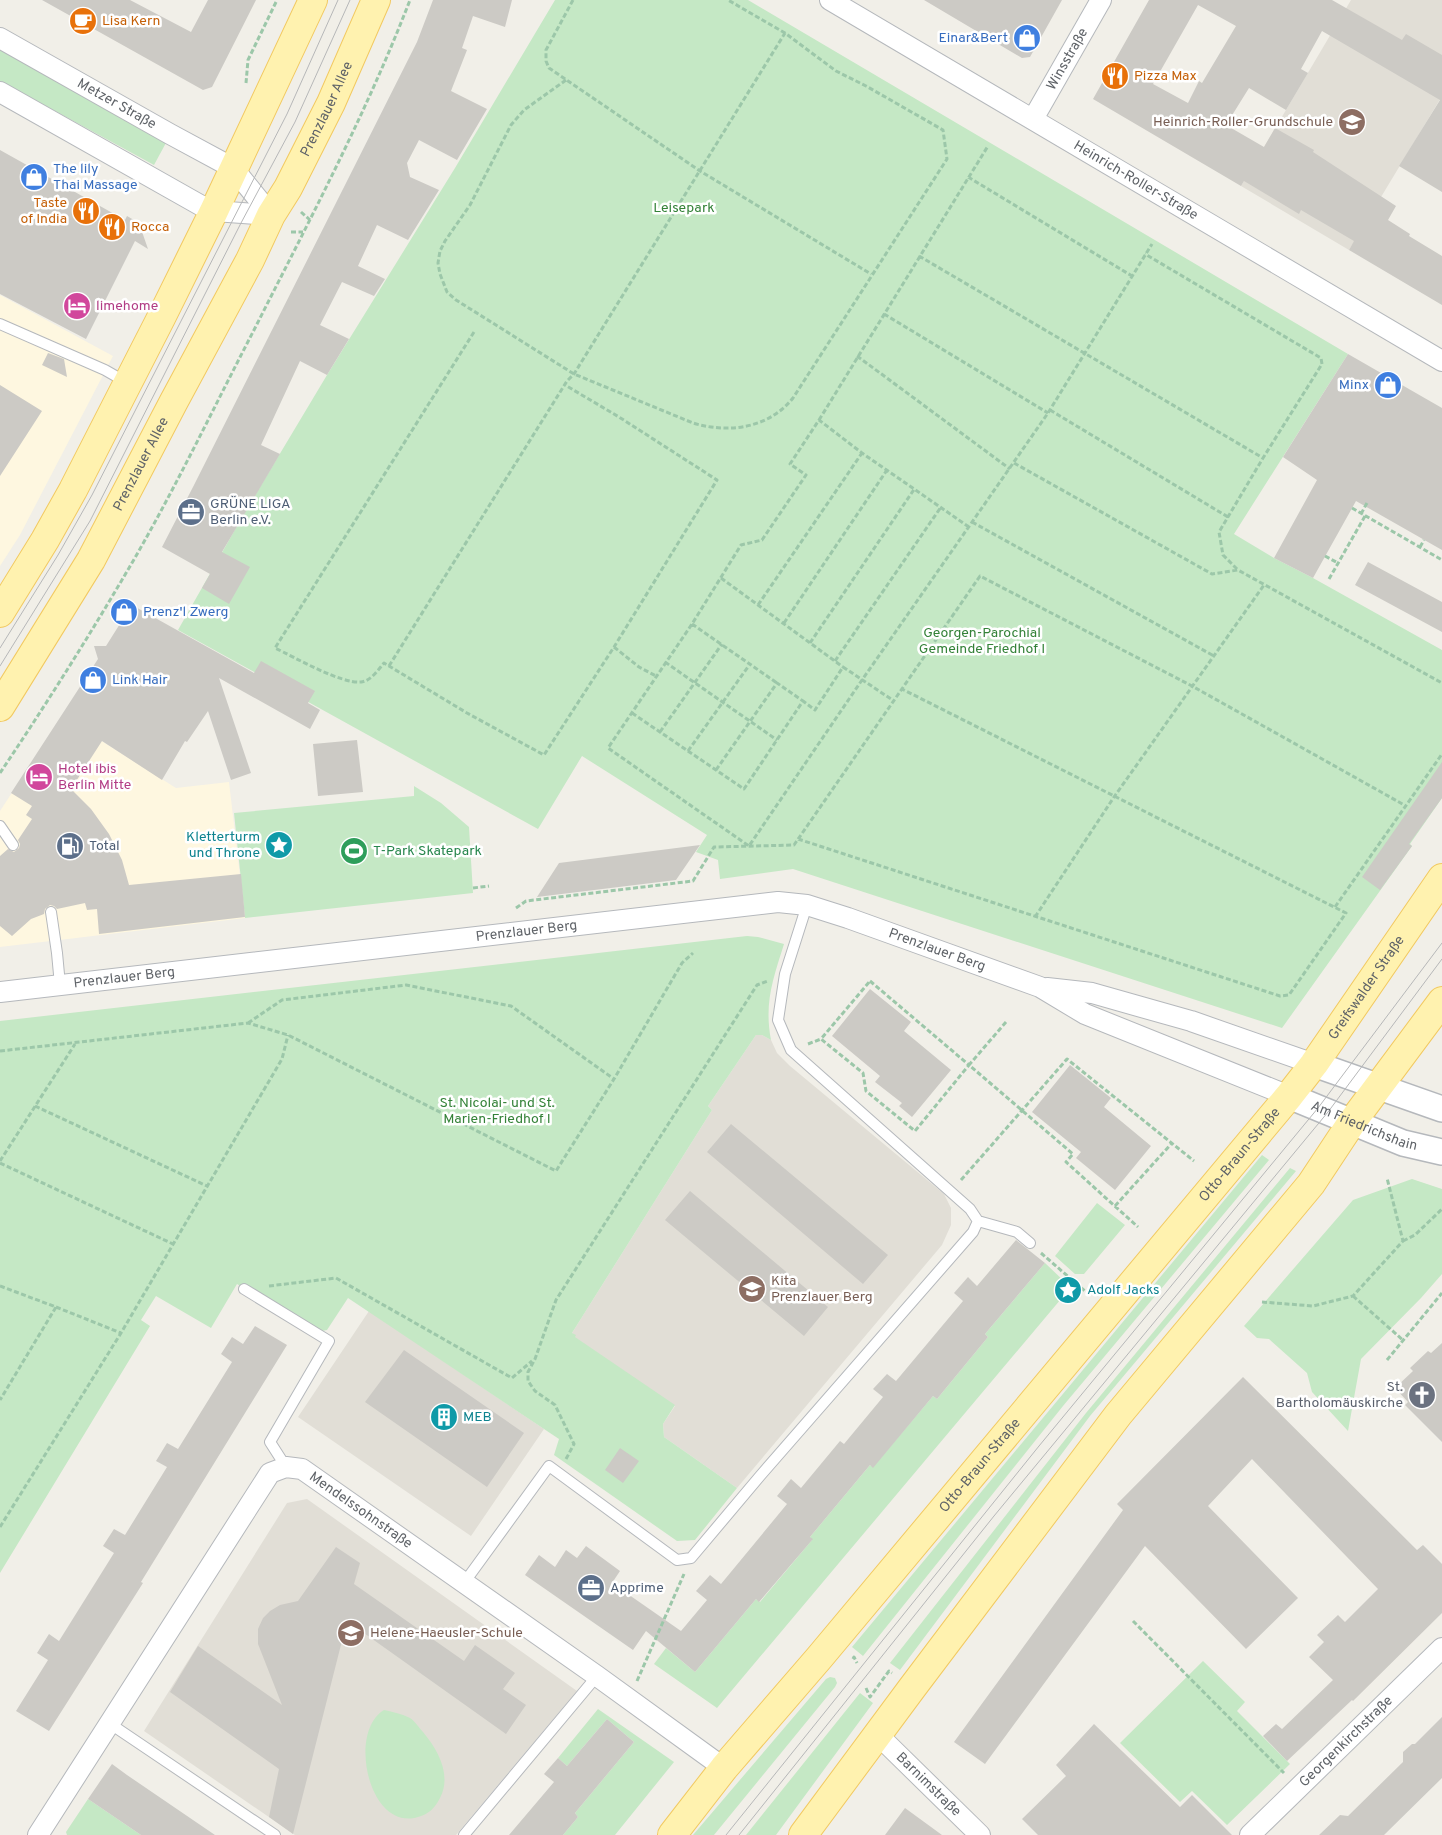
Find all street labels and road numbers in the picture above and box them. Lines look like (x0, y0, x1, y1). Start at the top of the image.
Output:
street label: Winsstraße (1043, 25, 1092, 93)
street label: Prenzlauer Allee (297, 59, 357, 159)
street label: Metzer Straße (74, 75, 159, 133)
street label: Heinrich-Roller-Straße (1071, 137, 1201, 224)
street label: Prenzlauer Allee (110, 414, 173, 514)
street label: Prenzlauer Berg (475, 917, 578, 945)
street label: Prenzlauer Berg (886, 925, 988, 975)
street label: Greifswalder Straße (1325, 932, 1408, 1043)
street label: Prenzlauer Berg (73, 963, 176, 992)
street label: Am Friedrichshain (1308, 1097, 1419, 1155)
street label: Otto-Braun-Straße (1195, 1104, 1284, 1205)
street label: Otto-Braun-Straße (936, 1415, 1024, 1516)
street label: Mendelssohnstraße (306, 1468, 416, 1552)
street label: Georgenkirchstraße (1296, 1692, 1396, 1791)
street label: Barnimstraße (892, 1749, 965, 1820)

